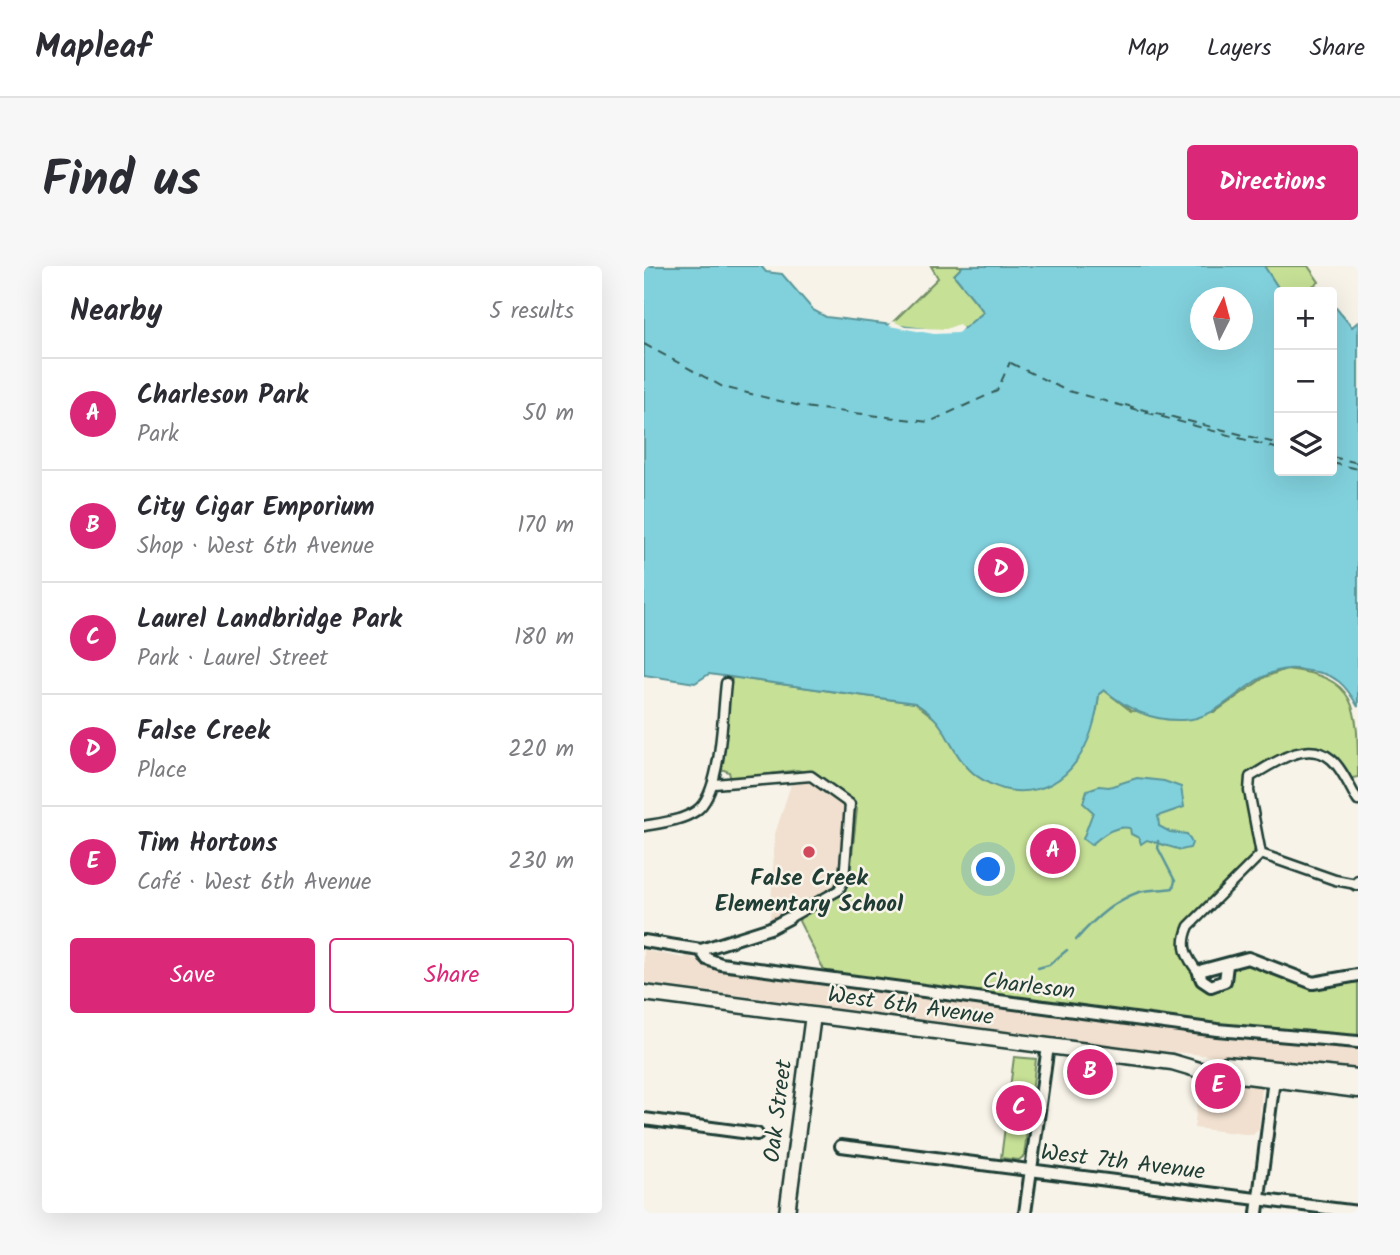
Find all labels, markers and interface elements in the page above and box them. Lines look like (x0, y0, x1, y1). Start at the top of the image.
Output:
text: Mapleaf (35, 22, 151, 75)
text: Map (1127, 29, 1169, 68)
text: Layers (1207, 29, 1271, 68)
text: Share (1309, 29, 1365, 68)
text: Find us (42, 143, 200, 221)
button: Directions (1187, 145, 1358, 220)
north arrow (1190, 287, 1253, 350)
map controls (1274, 287, 1337, 476)
button: + (1274, 287, 1337, 350)
text: Nearby (70, 288, 162, 336)
text: 5 results (489, 294, 574, 330)
button: − (1274, 350, 1337, 413)
text: Charleson Park (137, 375, 308, 417)
text: A (86, 396, 100, 432)
text: 50 m (523, 396, 574, 432)
button: layers (1274, 413, 1337, 476)
text: Park (137, 417, 179, 453)
text: City Cigar Emporium (137, 487, 375, 529)
text: B (86, 508, 100, 544)
text: 170 m (517, 508, 574, 544)
text: Shop · West 6th Avenue (137, 529, 374, 565)
pin: D (978, 544, 1024, 596)
text: Laurel Landbridge Park (137, 599, 402, 641)
text: C (86, 620, 100, 656)
text: 180 m (514, 620, 574, 656)
text: Park · Laurel Street (137, 641, 328, 677)
text: False Creek (137, 711, 270, 753)
text: D (85, 732, 101, 768)
text: 220 m (508, 732, 574, 768)
text: Place (137, 753, 187, 789)
text: Tim Hortons (137, 823, 278, 865)
pin: A (1030, 825, 1076, 877)
text: E (87, 844, 99, 880)
text: 230 m (508, 844, 574, 880)
marker: False Creek Elementary School (801, 844, 817, 860)
your location (971, 852, 1005, 886)
place label: False Creek Elementary School (715, 861, 904, 923)
text: Café · West 6th Avenue (137, 865, 371, 901)
button: Save (70, 938, 315, 1013)
button: Share (329, 938, 574, 1013)
street label: Charleson (980, 963, 1077, 1011)
street label: West 6th Avenue (825, 978, 996, 1036)
pin: B (1067, 1046, 1113, 1098)
street label: Oak Street (755, 1057, 803, 1165)
pin: E (1195, 1060, 1241, 1112)
pin: C (996, 1082, 1042, 1134)
street label: West 7th Avenue (1039, 1135, 1207, 1191)

